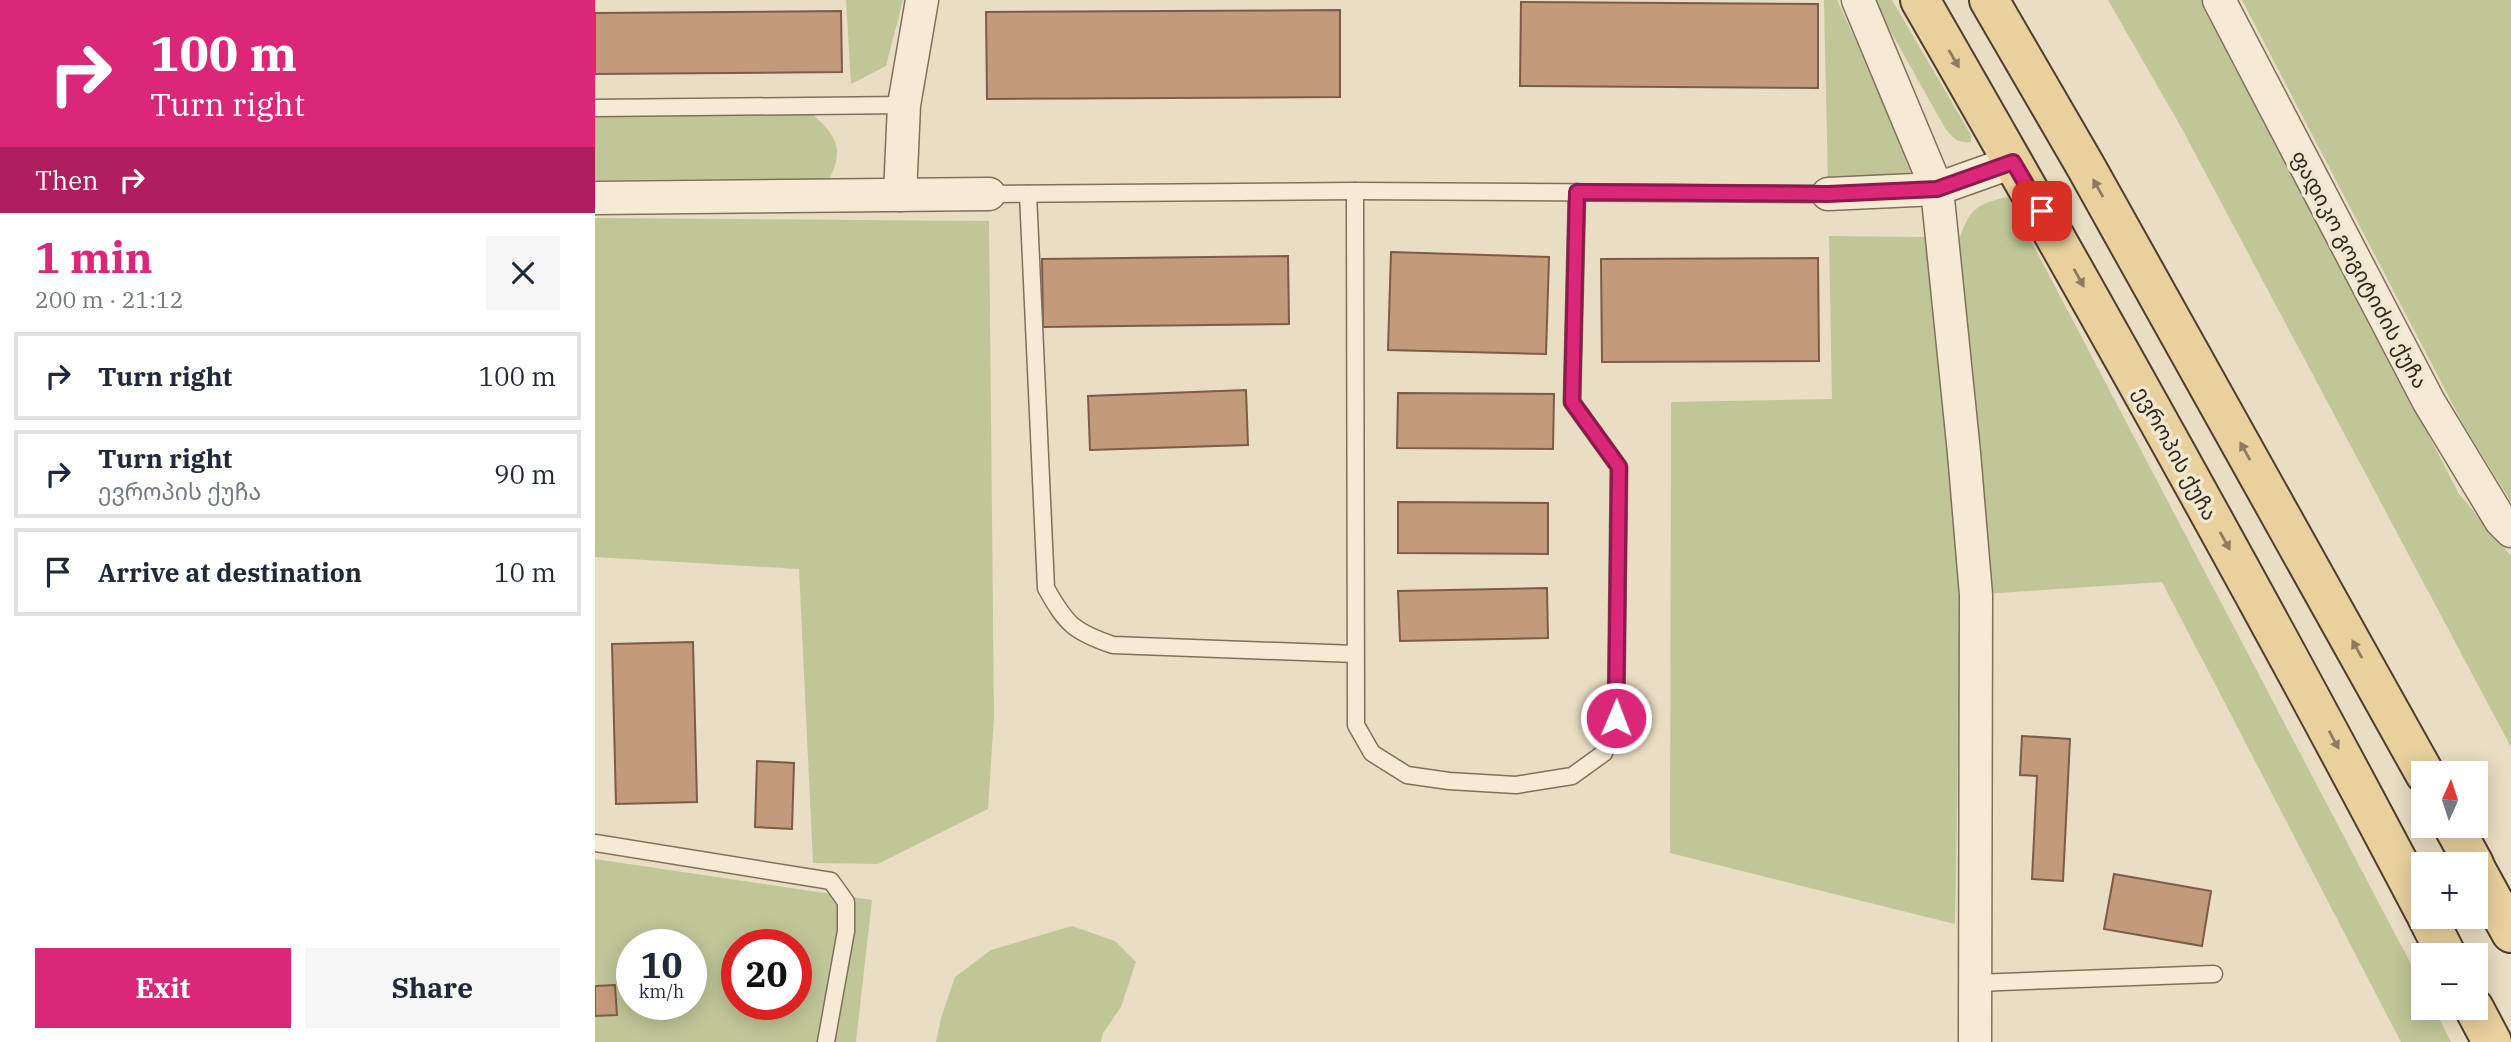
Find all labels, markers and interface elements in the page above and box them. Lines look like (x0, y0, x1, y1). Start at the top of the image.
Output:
text: 100 m (150, 21, 297, 84)
icon: right (35, 28, 126, 119)
one-way arrow (1948, 49, 1960, 69)
text: Turn right (150, 83, 305, 125)
street label: ფადიკო გოგიტიძის ქუჩა (2285, 145, 2435, 393)
icon: right (113, 161, 151, 199)
text: Then (35, 163, 99, 197)
one-way arrow (2092, 179, 2104, 198)
pin (2012, 181, 2072, 241)
icon: arrive (2023, 192, 2061, 230)
text: 1 min (35, 230, 153, 285)
button: close (486, 236, 560, 310)
one-way arrow (2073, 268, 2085, 288)
text: 200 m · 21:12 (35, 284, 184, 314)
icon: right (39, 357, 77, 395)
text: Turn right (98, 359, 232, 393)
text: 100 m (478, 359, 556, 393)
street label: ევროპის ქუჩა (2128, 381, 2224, 525)
text: Turn right (98, 441, 232, 475)
one-way arrow (2239, 441, 2251, 460)
icon: right (39, 455, 77, 493)
text: 90 m (494, 457, 556, 491)
text: ევროპის ქუჩა (98, 476, 261, 506)
one-way arrow (2219, 531, 2231, 551)
icon: arrive (39, 553, 77, 591)
text: Arrive at destination (98, 555, 362, 589)
text: 10 m (494, 555, 556, 589)
one-way arrow (2351, 639, 2363, 659)
position arrow (1579, 681, 1653, 755)
one-way arrow (2328, 731, 2340, 751)
north arrow (2411, 761, 2489, 838)
map controls (2411, 761, 2488, 1020)
button: + (2411, 852, 2488, 929)
speed limit sign: 20 (721, 929, 812, 1020)
text: 10 (640, 942, 683, 988)
button: − (2411, 943, 2488, 1020)
button: Exit (35, 948, 291, 1028)
button: Share (305, 948, 560, 1028)
text: km/h (639, 980, 684, 1003)

